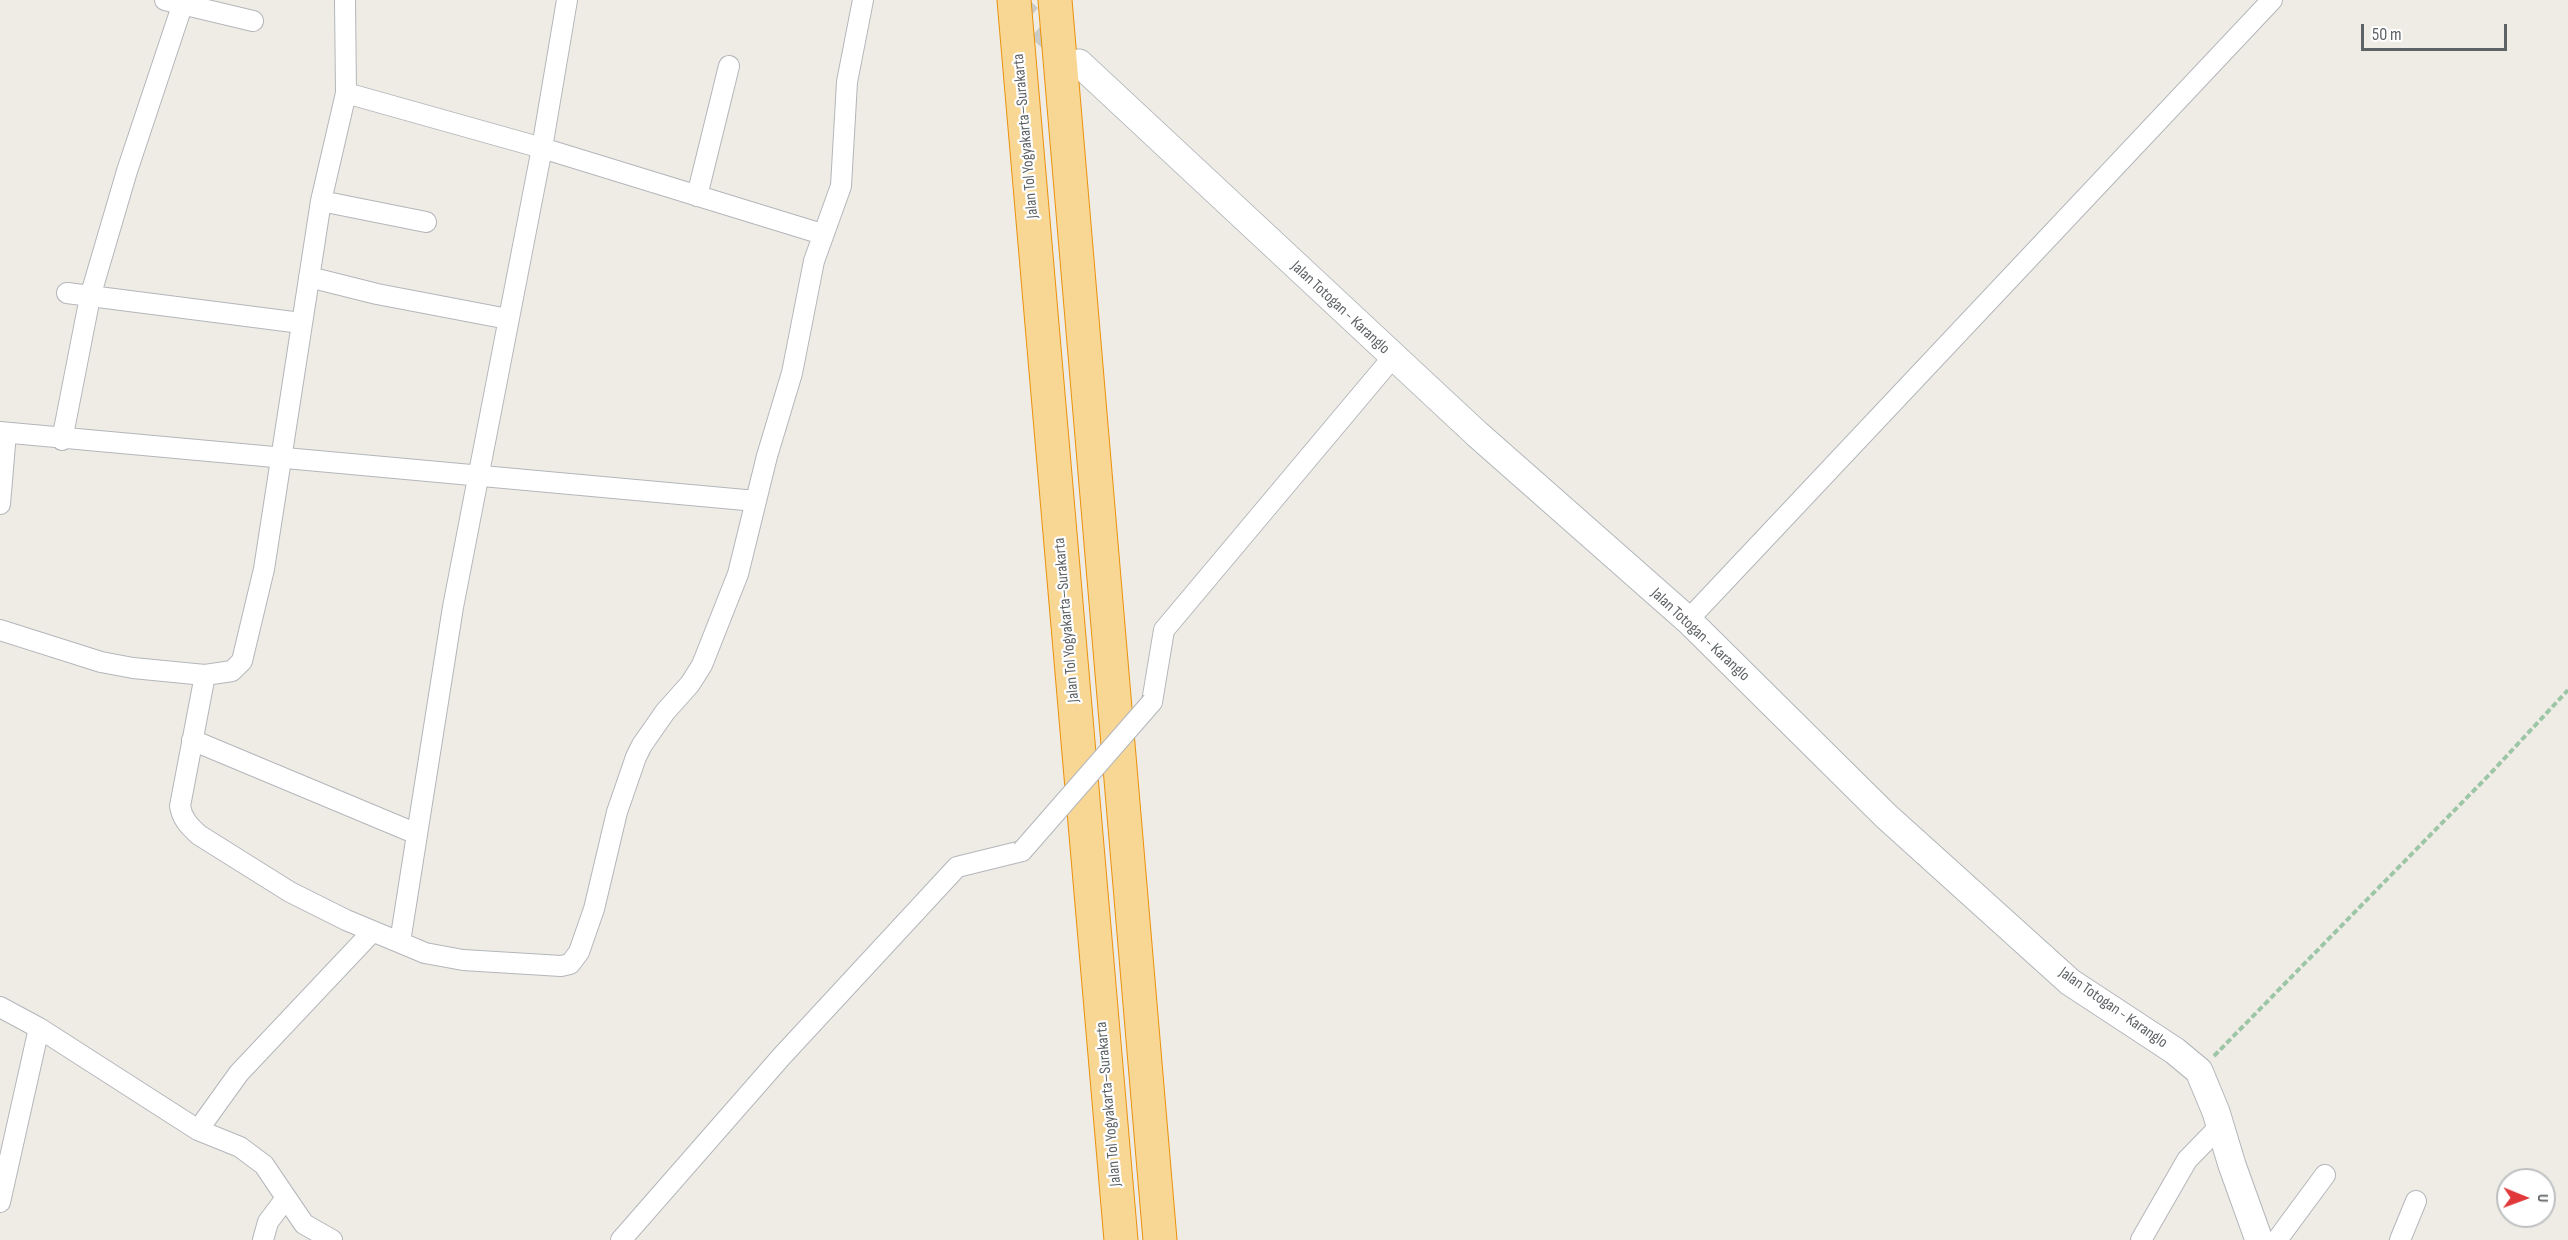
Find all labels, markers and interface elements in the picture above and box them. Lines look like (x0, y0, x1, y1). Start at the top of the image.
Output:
scale bar (2364, 12, 2510, 50)
text: 50 m (2372, 24, 2402, 45)
street label: Jalan Tol Yogyakarta–Surakarta (1009, 53, 1043, 219)
street label: Jalan Totogan - Karanglo (1287, 257, 1393, 359)
street label: Jalan Tol Yogyakarta–Surakarta (1050, 537, 1084, 703)
street label: Jalan Totogan - Karanglo (1647, 584, 1753, 686)
street label: Jalan Totogan - Karanglo (2055, 963, 2171, 1053)
street label: Jalan Tol Yogyakarta–Surakarta (1092, 1021, 1126, 1187)
north arrow (2496, 1168, 2556, 1228)
text: U (2533, 1194, 2552, 1203)

